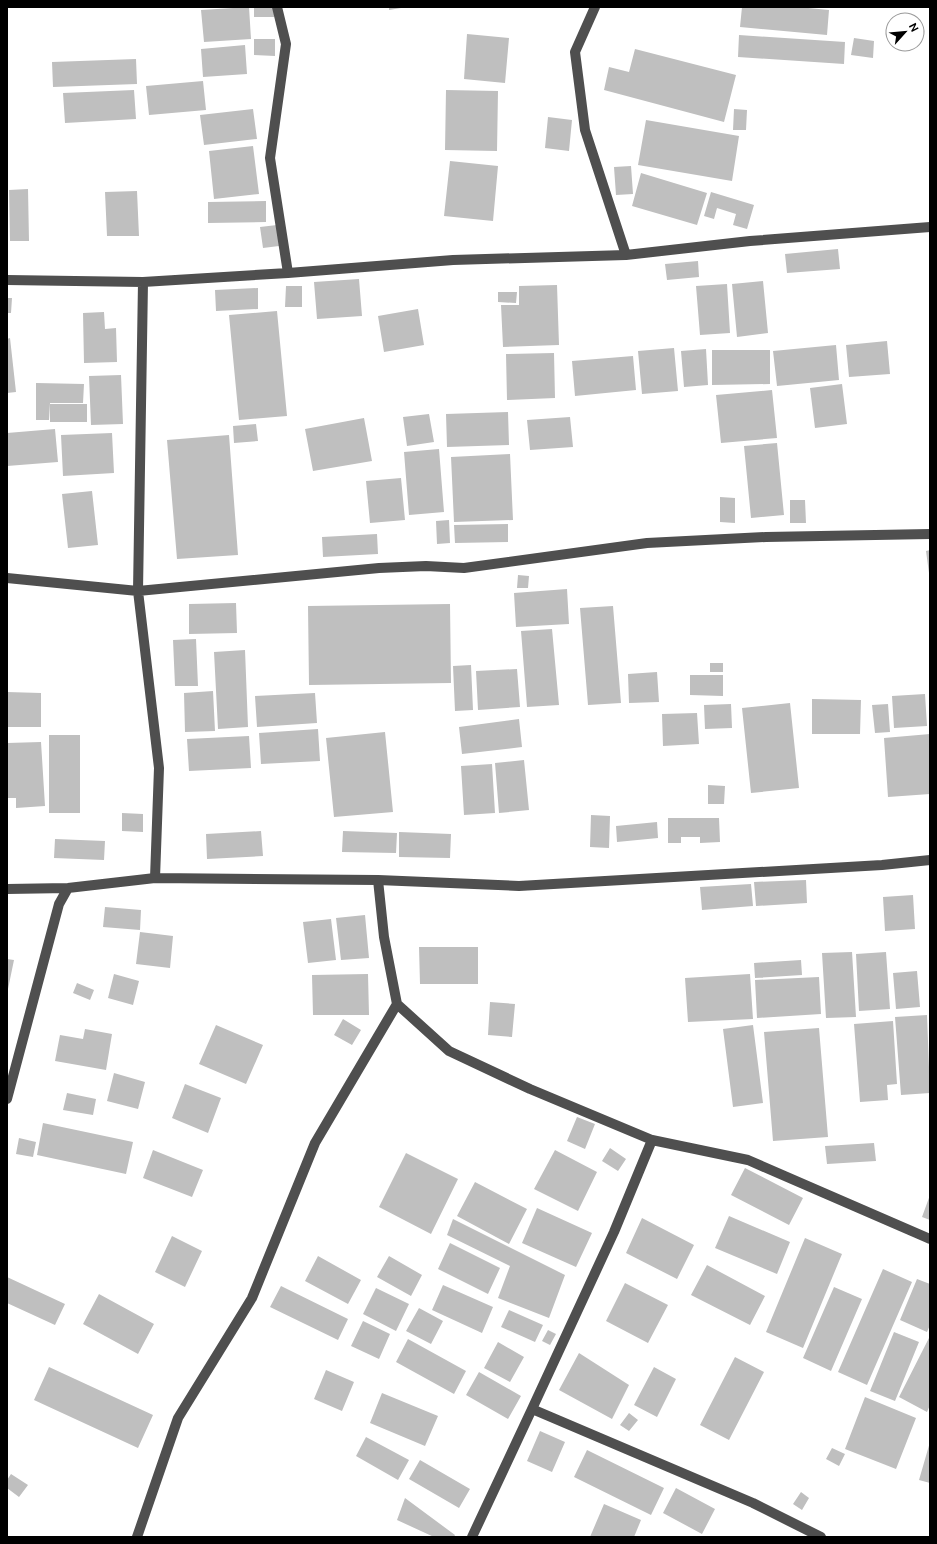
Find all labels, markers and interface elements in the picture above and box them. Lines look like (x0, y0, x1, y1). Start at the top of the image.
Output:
north arrow (885, 12, 925, 52)
text: N (907, 21, 921, 34)

